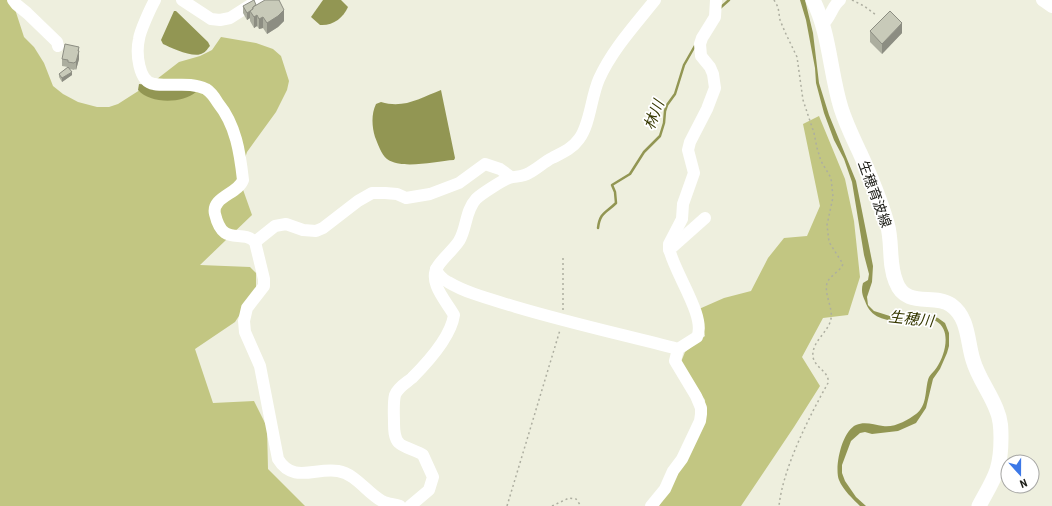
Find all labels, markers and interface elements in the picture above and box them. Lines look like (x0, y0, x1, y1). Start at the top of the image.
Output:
water label: 林川 (640, 96, 668, 132)
street label: 生穂育波線 (856, 158, 894, 230)
water label: 生穂川 (888, 308, 936, 331)
north arrow (1000, 454, 1040, 494)
text: N (1018, 476, 1029, 490)

